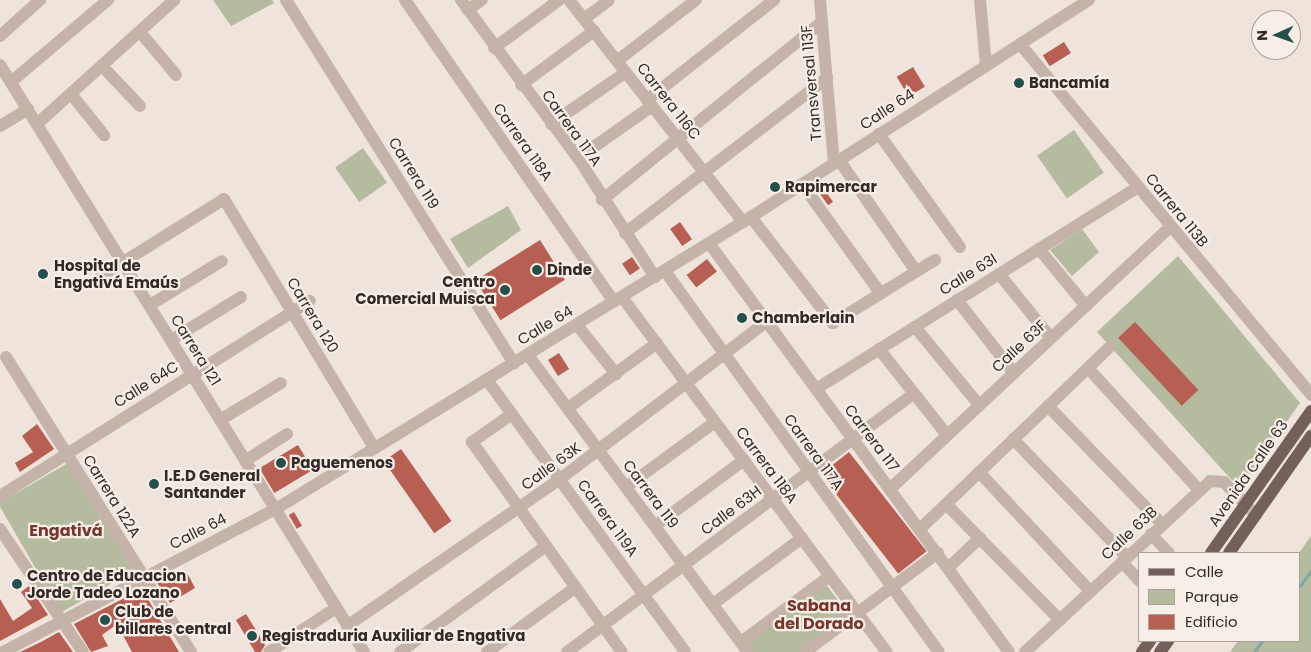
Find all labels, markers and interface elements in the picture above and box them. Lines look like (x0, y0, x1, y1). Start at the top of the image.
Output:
north arrow (1251, 10, 1301, 60)
street label: Transversal 113F (797, 24, 825, 142)
text: N (1252, 30, 1272, 41)
street label: Carrera 116C (633, 59, 705, 143)
place label: Bancamía (1029, 74, 1109, 92)
marker: Bancamía (1013, 77, 1025, 89)
street label: Calle 64 (856, 85, 918, 133)
street label: Carrera 117A (538, 86, 606, 170)
street label: Carrera 118A (489, 100, 557, 184)
street label: Carrera 119 (385, 134, 443, 212)
street label: Carrera 113B (1142, 170, 1212, 250)
place label: Rapimercar (785, 178, 877, 196)
marker: Rapimercar (769, 181, 781, 193)
street label: Calle 63I (936, 249, 1000, 299)
place label: Hospital de Engativá Emaús (54, 256, 179, 291)
place label: Dinde (547, 261, 592, 279)
marker: Dinde (531, 264, 543, 276)
marker: Hospital de Engativá Emaús (36, 267, 50, 281)
place label: Centro Comercial Muisca (355, 272, 495, 307)
street label: Carrera 120 (283, 274, 343, 356)
marker: Centro Comercial Muisca (499, 284, 511, 296)
street label: Calle 64 (514, 301, 576, 349)
place label: Chamberlain (752, 309, 855, 327)
street label: Carrera 121 (167, 311, 225, 389)
marker: Chamberlain (736, 312, 748, 324)
street label: Calle 63F (988, 316, 1050, 376)
street label: Calle 64C (110, 357, 182, 411)
street label: Carrera 117 (841, 401, 903, 475)
street label: Carrera 117A (780, 410, 848, 494)
street label: Avenida Calle 63 (1204, 416, 1292, 530)
street label: Carrera 118A (732, 423, 802, 507)
street label: Calle 63K (517, 438, 585, 494)
street label: Carrera 122A (79, 451, 145, 541)
place label: Paguemenos (291, 454, 393, 472)
street label: Carrera 119 (619, 456, 683, 532)
marker: Paguemenos (275, 457, 287, 469)
place label: I.E.D General Santander (164, 466, 260, 501)
street label: Carrera 119A (574, 476, 642, 560)
marker: I.E.D General Santander (148, 478, 160, 490)
street label: Calle 63H (697, 481, 765, 539)
street label: Calle 63B (1097, 503, 1161, 563)
street label: Calle 64 (167, 509, 229, 553)
district label: Engativá (29, 521, 103, 541)
legend (1138, 552, 1301, 642)
text: Calle (1185, 561, 1223, 582)
place label: Centro de Educacion Jorde Tadeo Lozano (27, 566, 186, 601)
marker: Centro de Educacion Jorde Tadeo Lozano (11, 578, 23, 590)
text: Parque (1185, 586, 1238, 607)
district label: Sabana del Dorado (774, 596, 864, 634)
place label: Club de billares central (115, 602, 231, 637)
text: Edificio (1185, 611, 1238, 632)
marker: Club de billares central (99, 614, 111, 626)
place label: Registraduria Auxiliar de Engativa (262, 627, 526, 645)
marker: Registraduria Auxiliar de Engativa (246, 630, 258, 642)

